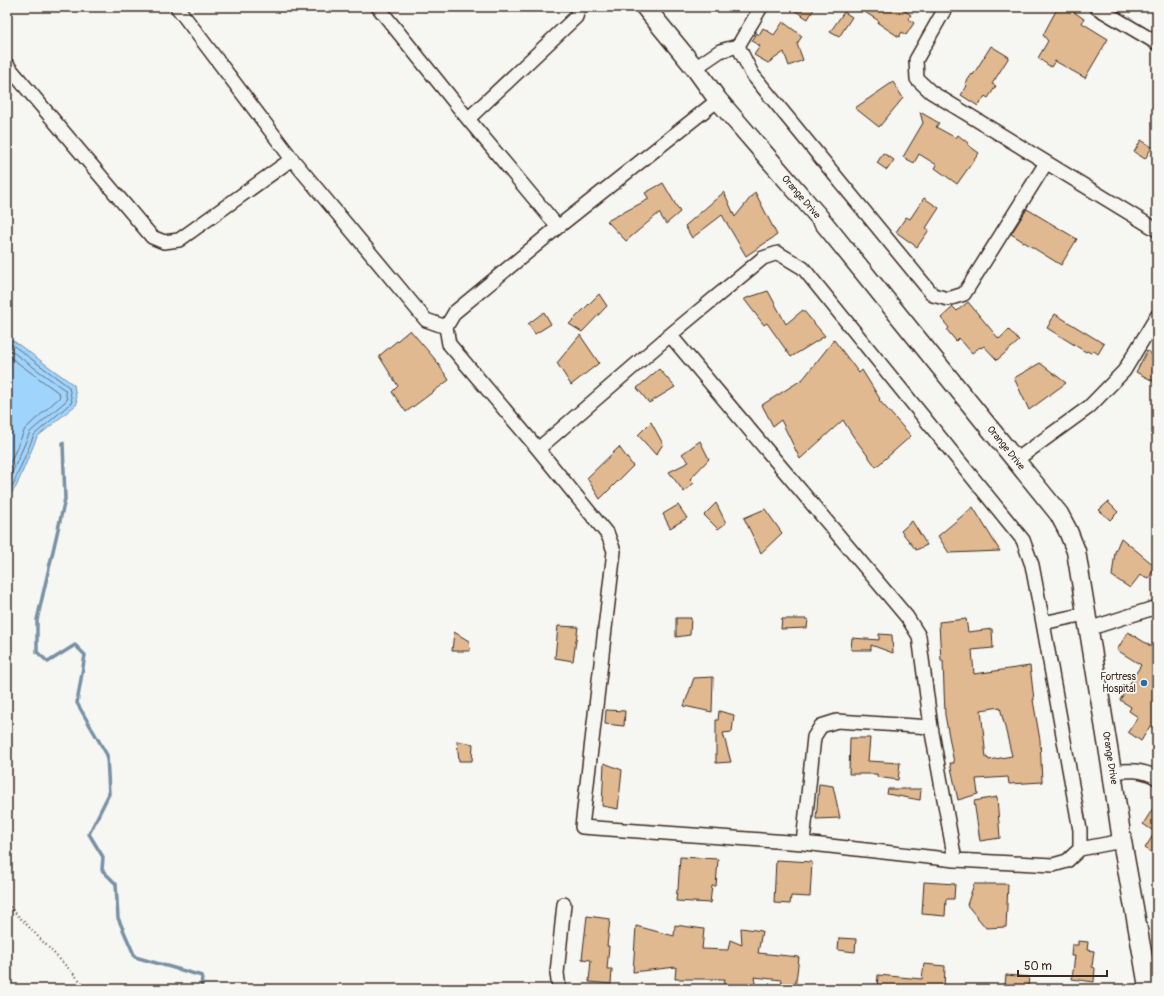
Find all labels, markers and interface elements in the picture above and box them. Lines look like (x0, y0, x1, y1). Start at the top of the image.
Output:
street label: Orange Drive (779, 173, 823, 221)
street label: Orange Drive (985, 423, 1028, 473)
place label: Fortress Hospital (1100, 671, 1137, 695)
marker: Fortress Hospital (1139, 678, 1149, 688)
street label: Orange Drive (1100, 731, 1120, 785)
scale bar (1018, 952, 1107, 978)
text: 50 m (1024, 959, 1052, 974)

